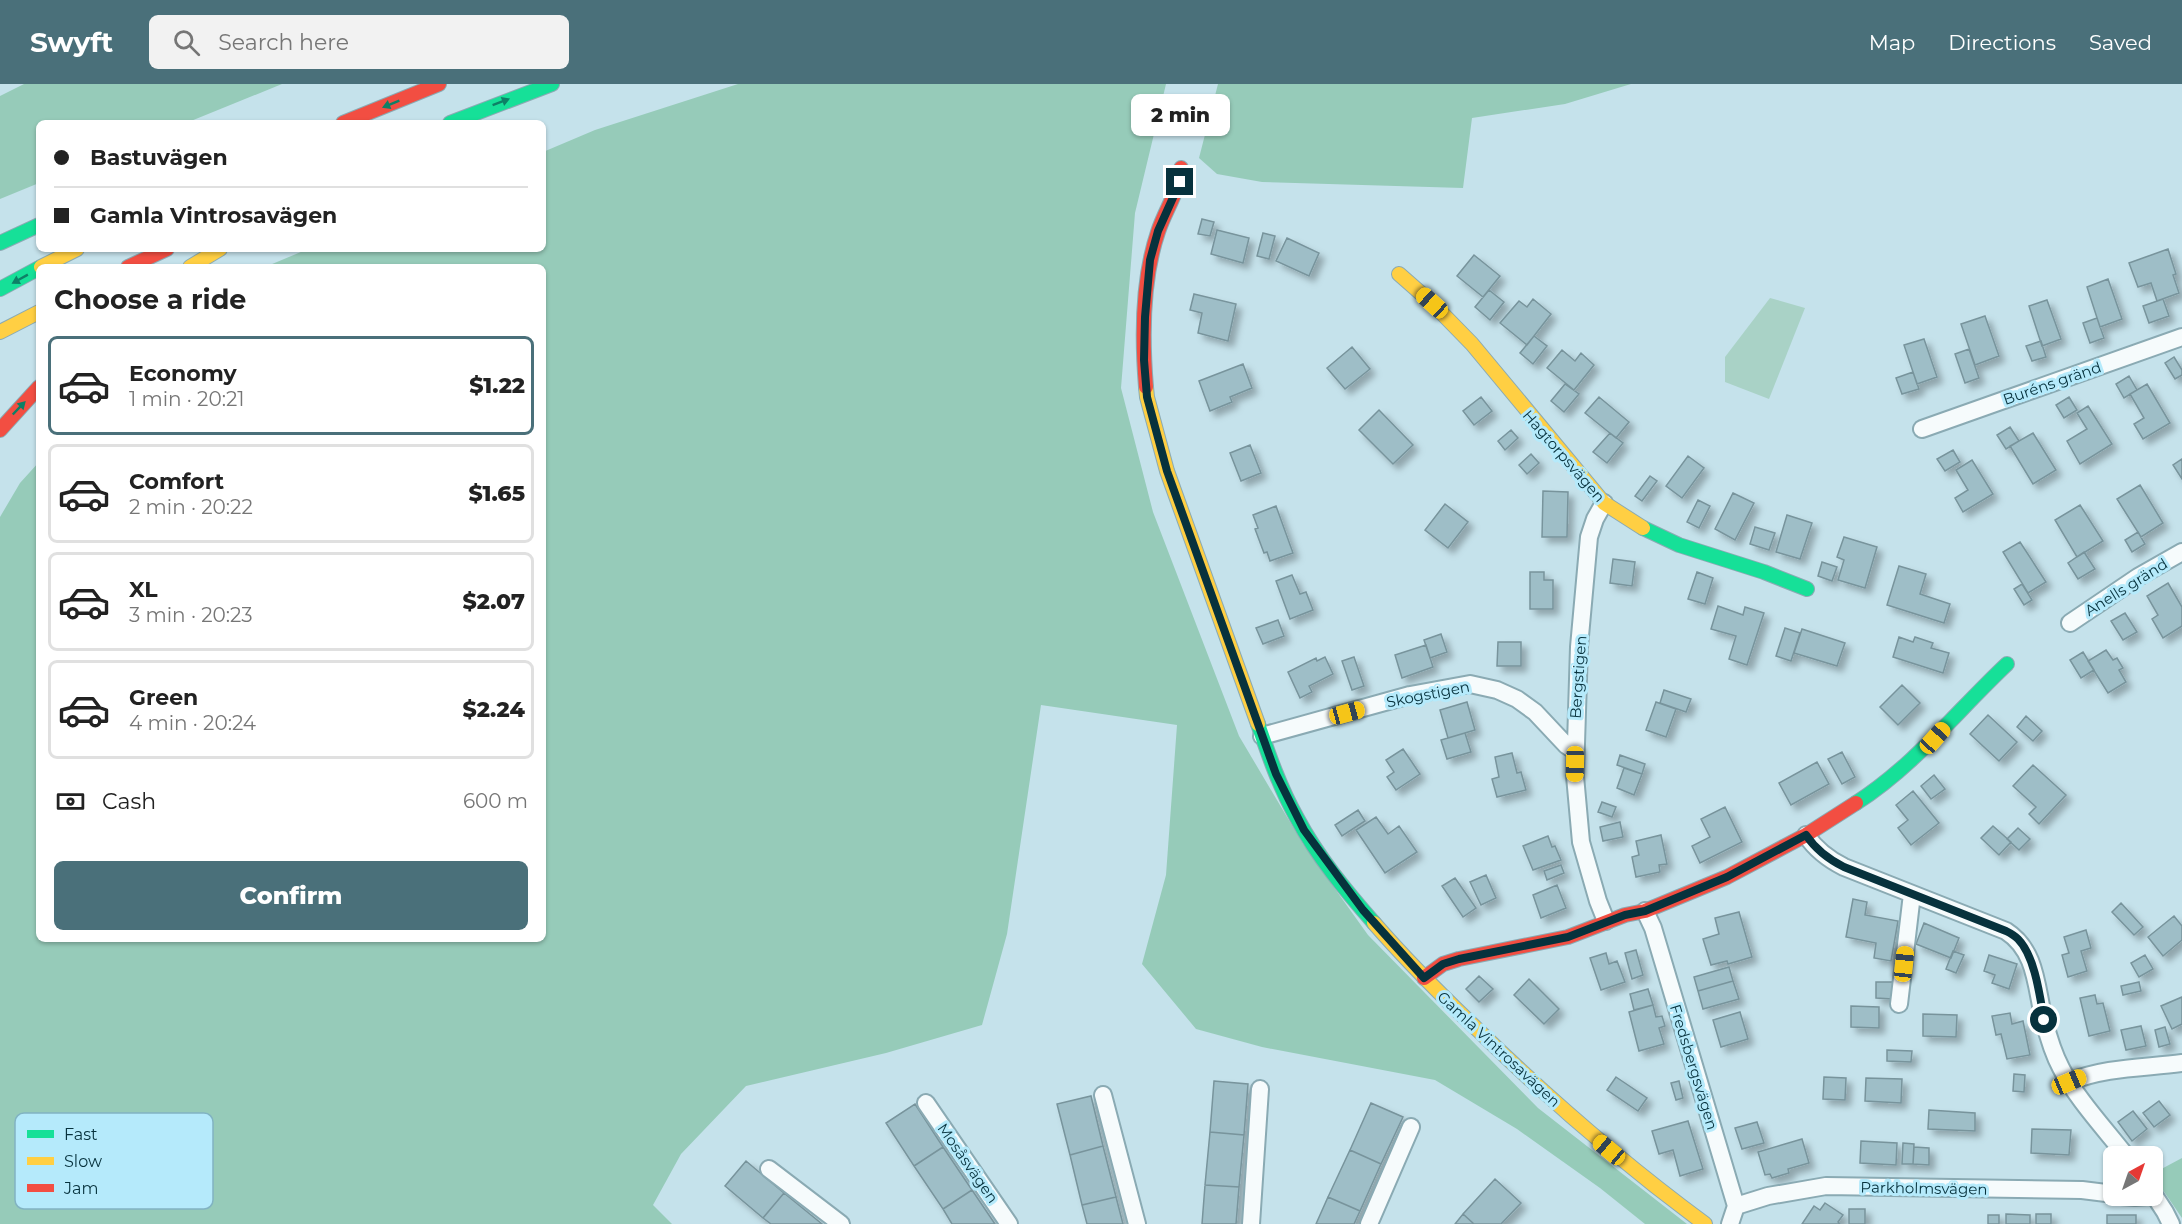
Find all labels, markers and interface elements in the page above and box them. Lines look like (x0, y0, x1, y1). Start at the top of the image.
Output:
search box (149, 15, 569, 69)
text: Swyft (30, 25, 113, 59)
icon: search (170, 26, 203, 59)
text: Search here (218, 29, 349, 56)
text: Map (1869, 30, 1915, 55)
text: Directions (1948, 30, 2056, 55)
text: Saved (2089, 30, 2152, 55)
callout: 2 min (1130, 95, 1230, 137)
one-way arrow (492, 97, 510, 107)
one-way arrow (382, 99, 400, 109)
text: 2 min (1151, 103, 1210, 127)
text: Bastuvägen (90, 144, 228, 171)
route end (1166, 168, 1193, 195)
text: Gamla Vintrosavägen (90, 202, 337, 229)
one-way arrow (11, 274, 28, 284)
text: Choose a ride (54, 283, 246, 316)
car (1413, 284, 1451, 322)
street label: Buréns gränd (2000, 357, 2104, 409)
icon: car (57, 359, 111, 413)
text: Economy (129, 360, 237, 387)
text: $1.22 (469, 372, 525, 399)
text: 1 min · 20:21 (129, 387, 244, 411)
one-way arrow (12, 401, 25, 416)
street label: Hagtorpsvägen (1519, 406, 1609, 506)
icon: car (57, 467, 111, 521)
text: Comfort (129, 468, 224, 495)
text: $1.65 (469, 480, 525, 507)
text: 2 min · 20:22 (129, 495, 253, 519)
street label: Anells gränd (2081, 554, 2171, 620)
icon: car (57, 575, 111, 629)
text: XL (129, 576, 158, 603)
text: $2.07 (463, 588, 525, 615)
text: 3 min · 20:23 (129, 603, 253, 627)
street label: Bergstigen (1566, 635, 1590, 719)
street label: Skogstigen (1385, 677, 1471, 711)
icon: car (57, 683, 111, 737)
text: Green (129, 684, 198, 711)
text: $2.24 (462, 696, 525, 723)
car (1327, 700, 1367, 726)
text: 4 min · 20:24 (129, 711, 256, 735)
car (1916, 719, 1954, 757)
car (1566, 746, 1584, 782)
icon: cash (54, 785, 87, 818)
text: Cash (102, 788, 156, 815)
text: 600 m (463, 789, 528, 813)
button: Confirm (54, 861, 528, 930)
car (1893, 945, 1915, 983)
street label: Gamla Vintrosavägen (1434, 987, 1564, 1111)
street label: Fredsbergsvägen (1666, 1002, 1722, 1132)
route start (2030, 1006, 2057, 1033)
car (2049, 1067, 2089, 1097)
legend (15, 1113, 213, 1209)
street label: Mosåsvägen (933, 1119, 1003, 1207)
text: Fast (64, 1125, 98, 1144)
car (1589, 1132, 1629, 1168)
north arrow (2103, 1146, 2163, 1206)
map controls (2103, 1146, 2163, 1206)
text: Slow (64, 1152, 102, 1171)
street label: Parkholmsvägen (1860, 1177, 1988, 1199)
text: Jam (63, 1179, 98, 1198)

